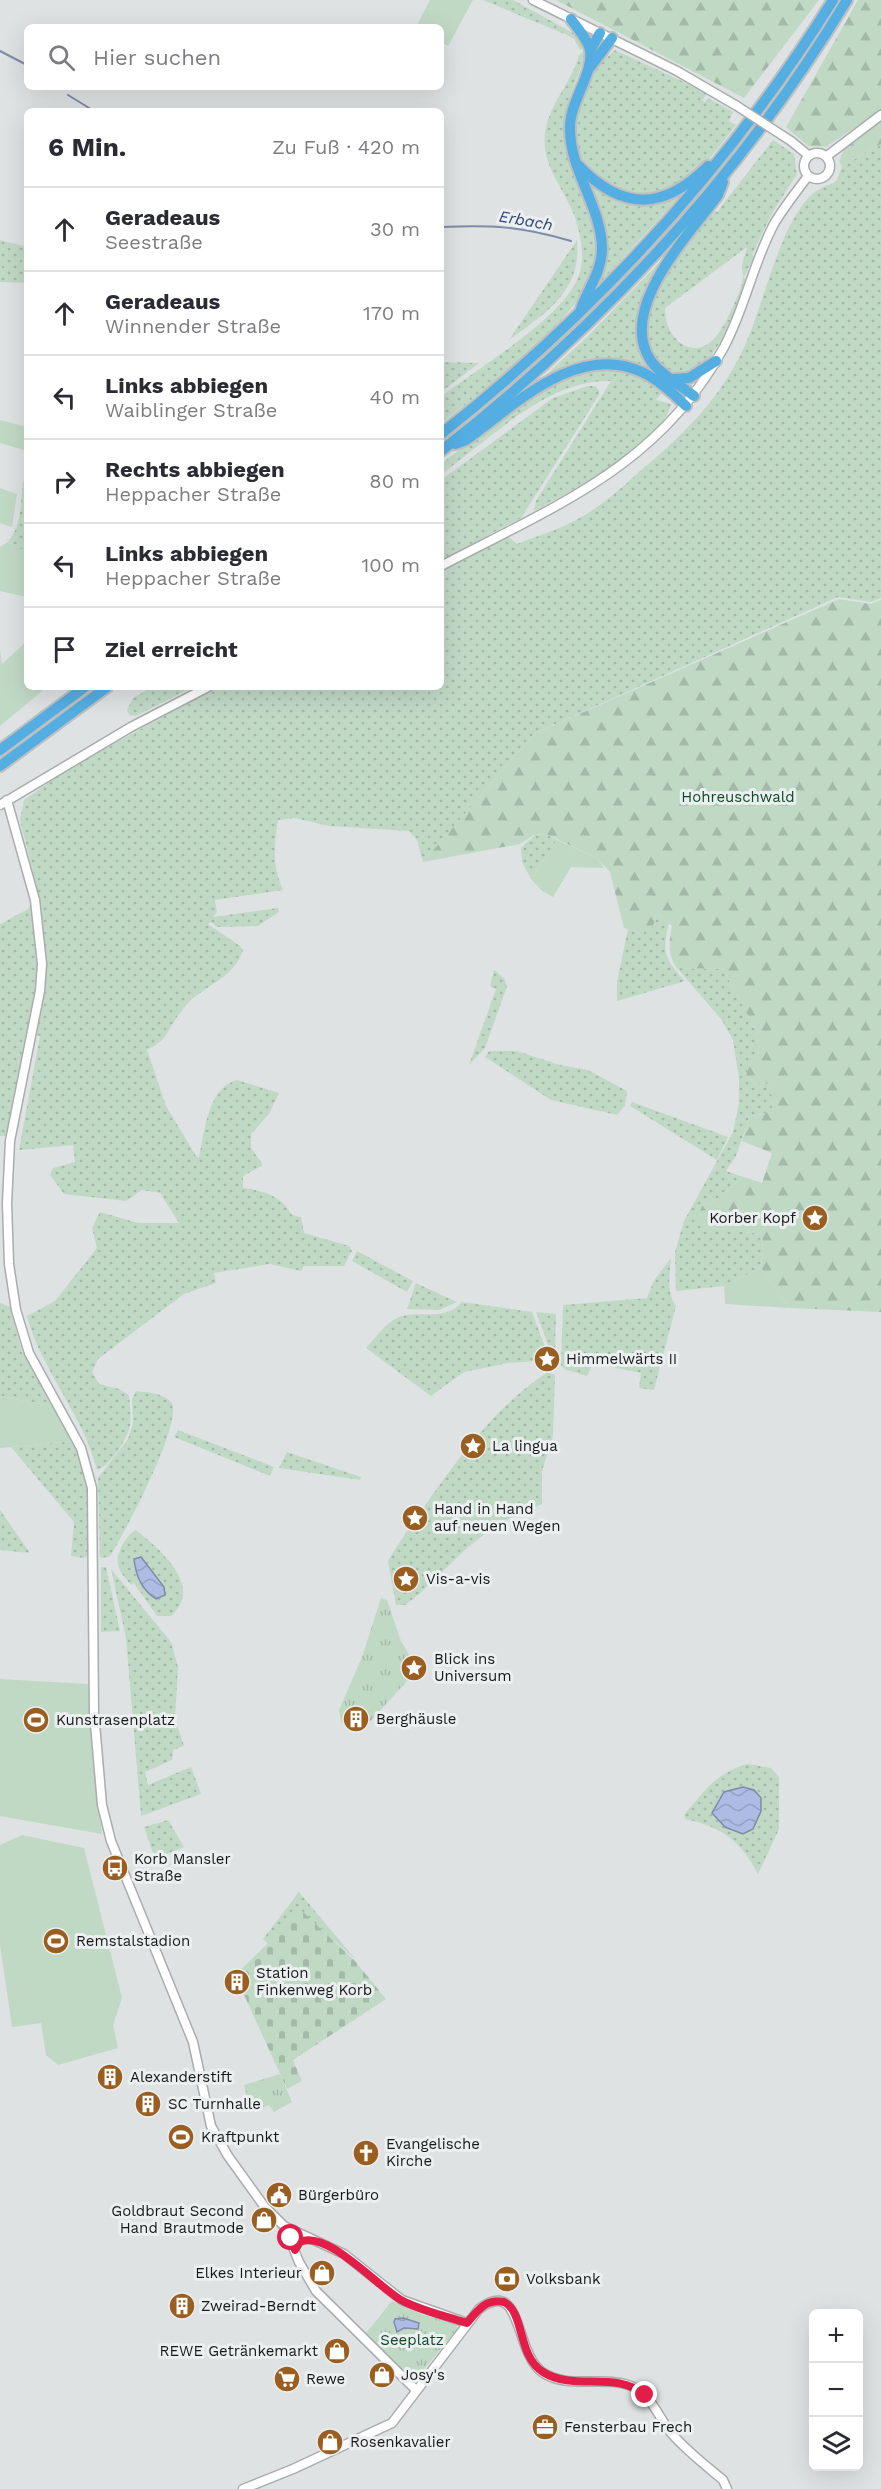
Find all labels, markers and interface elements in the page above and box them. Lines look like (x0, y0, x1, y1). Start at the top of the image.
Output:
search box (24, 24, 444, 90)
icon: search (45, 41, 78, 74)
text: Hier suchen (93, 45, 221, 70)
text: 6 Min. (48, 132, 126, 162)
text: Zu Fuß · 420 m (272, 135, 420, 159)
text: Geradeaus (105, 205, 220, 230)
water label: Erbach (498, 206, 554, 235)
icon: ahead (48, 213, 81, 246)
text: 30 m (370, 217, 420, 241)
text: Seestraße (105, 230, 203, 254)
text: Geradeaus (105, 289, 220, 314)
icon: ahead (48, 297, 81, 330)
text: 170 m (363, 301, 420, 325)
text: Winnender Straße (105, 314, 281, 338)
text: Links abbiegen (105, 373, 268, 398)
icon: left (48, 381, 81, 414)
text: 40 m (369, 385, 420, 409)
text: Waiblinger Straße (105, 398, 277, 422)
text: Rechts abbiegen (105, 457, 285, 482)
icon: right (48, 465, 81, 498)
text: 80 m (369, 469, 420, 493)
text: Heppacher Straße (105, 482, 281, 506)
text: Links abbiegen (105, 541, 268, 566)
icon: left (48, 549, 81, 582)
text: 100 m (361, 553, 420, 577)
text: Heppacher Straße (105, 566, 281, 590)
icon: arrive (48, 633, 81, 666)
text: Ziel erreicht (105, 637, 238, 662)
park label: Hohreuschwald (681, 788, 795, 806)
place icon: Korber Kopf (800, 1203, 830, 1233)
place label: Korber Kopf (709, 1209, 796, 1227)
place icon: Himmelwärts II (532, 1344, 562, 1374)
place label: Himmelwärts II (566, 1350, 677, 1368)
place icon: La lingua (458, 1431, 488, 1461)
place label: La lingua (492, 1437, 558, 1455)
place label: Hand in Hand auf neuen Wegen (434, 1500, 561, 1535)
place icon: Hand in Hand auf neuen Wegen (400, 1503, 430, 1533)
place icon: Vis-a-vis (391, 1564, 421, 1594)
place label: Vis-a-vis (426, 1570, 490, 1588)
place label: Blick ins Universum (434, 1650, 512, 1685)
place icon: Blick ins Universum (399, 1653, 429, 1683)
building icon: Berghäusle (341, 1704, 371, 1734)
sports icon: Kunstrasenplatz (21, 1705, 51, 1735)
place label: Berghäusle (376, 1710, 456, 1728)
place label: Kunstrasenplatz (56, 1711, 175, 1729)
place label: Korb Mansler Straße (134, 1850, 231, 1885)
bus stop icon: Korb Mansler Straße (100, 1853, 130, 1883)
sports icon: Remstalstadion (41, 1926, 71, 1956)
place label: Remstalstadion (76, 1932, 190, 1950)
place label: Station Finkenweg Korb (256, 1964, 372, 1999)
building icon: Station Finkenweg Korb (222, 1967, 252, 1997)
building icon: Alexanderstift (95, 2062, 125, 2092)
place label: Alexanderstift (130, 2068, 233, 2086)
building icon: SC Turnhalle (133, 2089, 163, 2119)
place label: SC Turnhalle (168, 2095, 261, 2113)
sports icon: Kraftpunkt (166, 2122, 196, 2152)
place label: Kraftpunkt (201, 2128, 280, 2146)
place label: Evangelische Kirche (386, 2135, 480, 2170)
church icon: Evangelische Kirche (351, 2138, 381, 2168)
public building icon: Bürgerbüro (264, 2180, 294, 2210)
place label: Bürgerbüro (298, 2186, 379, 2204)
place label: Goldbraut Second Hand Brautmode (111, 2202, 244, 2237)
shop icon: Goldbraut Second Hand Brautmode (249, 2205, 279, 2235)
route start (277, 2224, 303, 2250)
shop icon: Elkes Interieur (307, 2258, 337, 2288)
place label: Elkes Interieur (195, 2264, 302, 2282)
bank icon: Volksbank (492, 2264, 522, 2294)
place label: Volksbank (526, 2270, 601, 2288)
building icon: Zweirad-Berndt (167, 2291, 197, 2321)
place label: Zweirad-Berndt (201, 2297, 317, 2315)
map controls (809, 2309, 863, 2471)
button: + (809, 2309, 863, 2363)
park label: Seeplatz (380, 2331, 444, 2349)
shop icon: REWE Getränkemarkt (322, 2336, 352, 2366)
place label: REWE Getränkemarkt (160, 2342, 319, 2360)
shop icon: Josy's (367, 2360, 397, 2390)
button: − (809, 2363, 863, 2417)
supermarket icon: Rewe (272, 2364, 302, 2394)
place label: Josy's (401, 2366, 445, 2384)
place label: Rewe (306, 2370, 345, 2388)
route end (631, 2381, 657, 2407)
office icon: Fensterbau Frech (530, 2412, 560, 2442)
button: layers (809, 2417, 863, 2471)
place label: Fensterbau Frech (564, 2418, 692, 2436)
shop icon: Rosenkavalier (315, 2427, 345, 2457)
place label: Rosenkavalier (350, 2433, 451, 2451)

